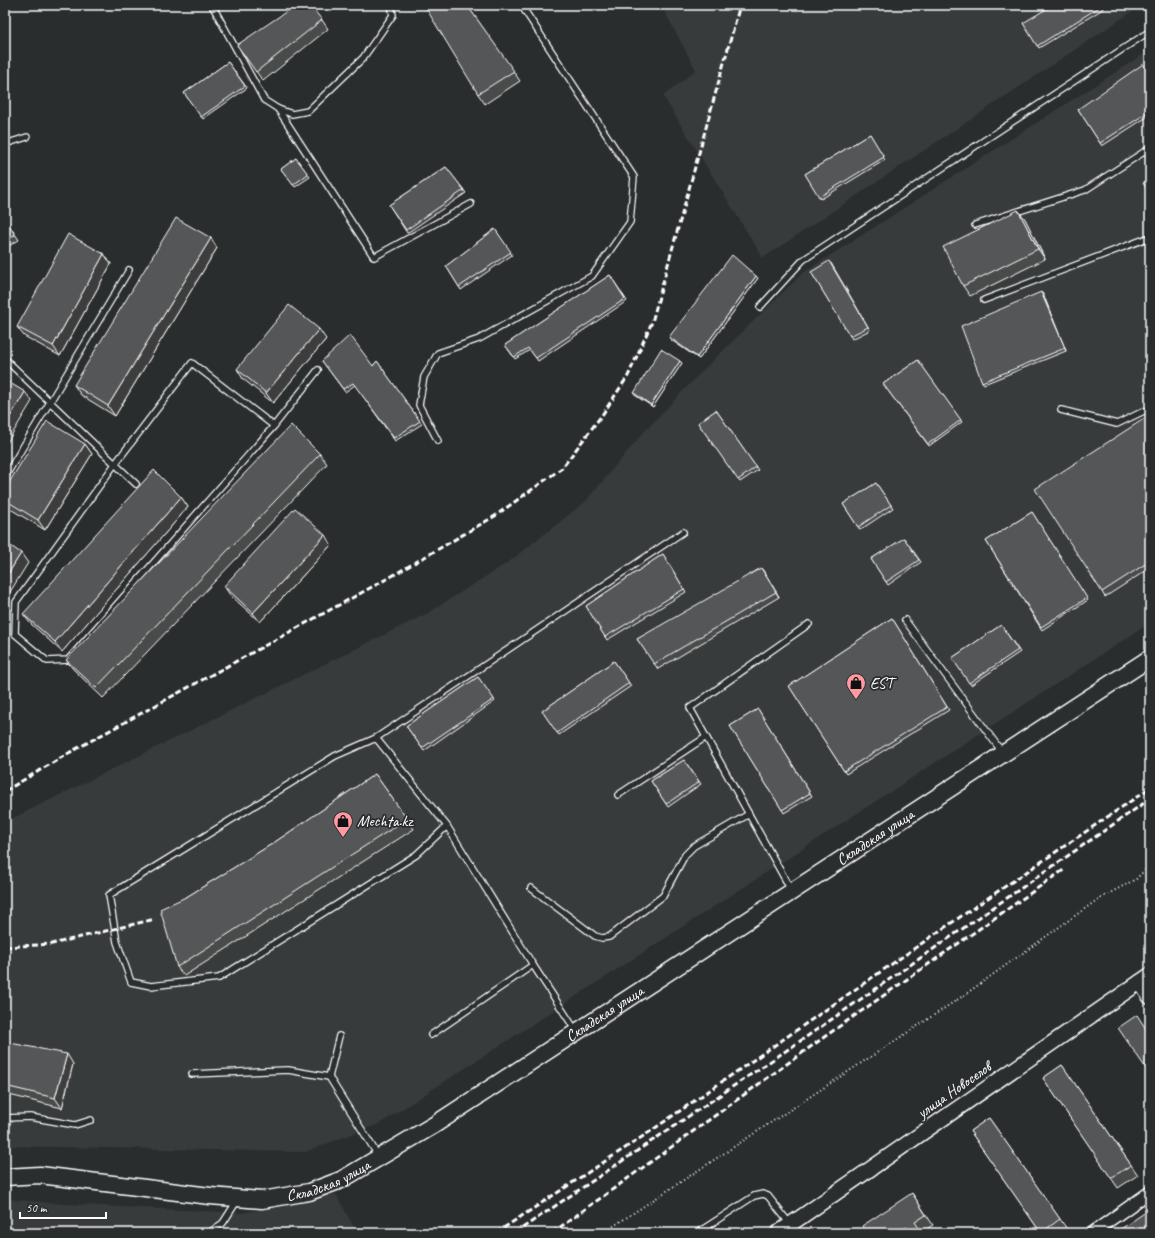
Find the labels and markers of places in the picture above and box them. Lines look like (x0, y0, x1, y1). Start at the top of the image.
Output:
shop icon: EST (845, 672, 867, 700)
place label: EST (870, 673, 897, 693)
shop icon: Mechta.kz (332, 810, 354, 838)
place label: Mechta.kz (357, 811, 414, 831)

